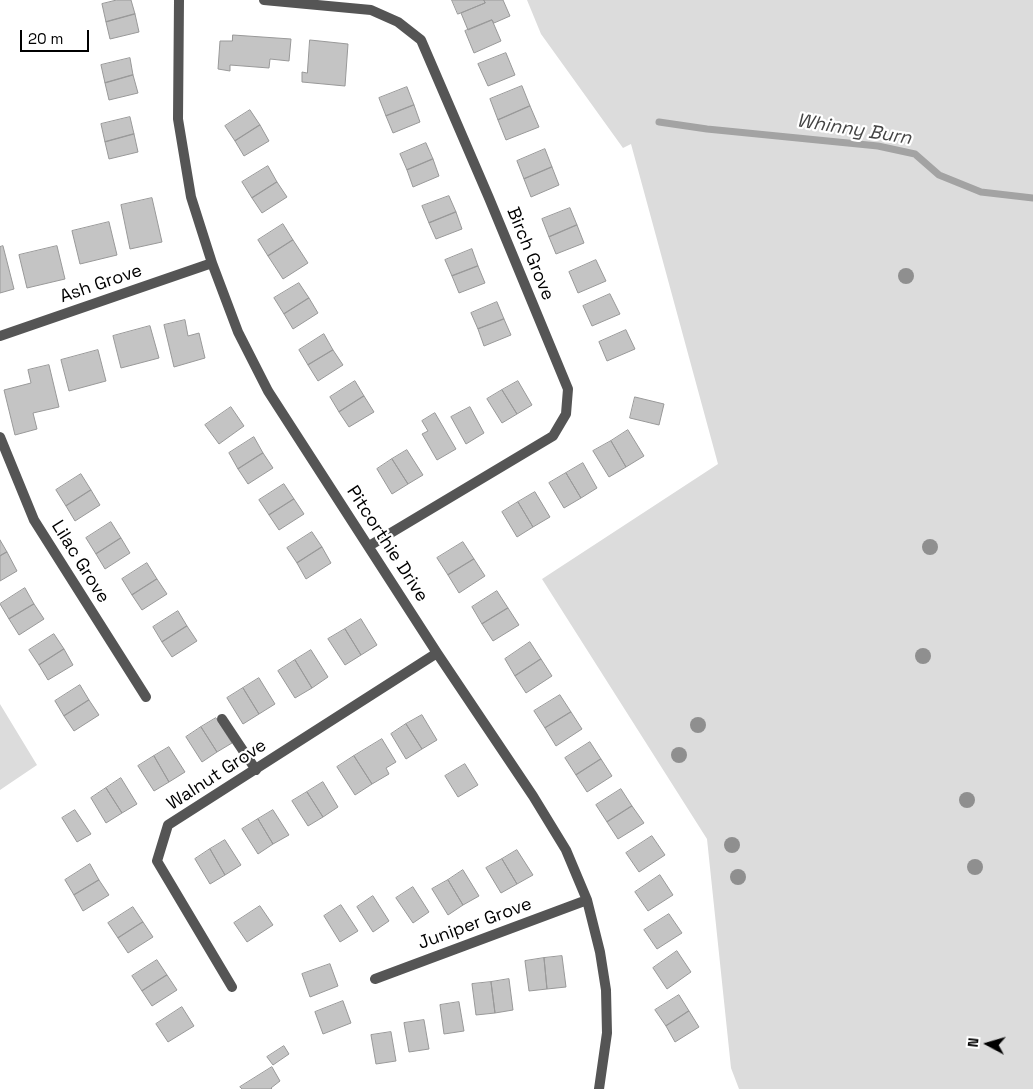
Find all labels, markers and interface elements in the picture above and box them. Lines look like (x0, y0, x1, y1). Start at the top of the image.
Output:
scale bar (22, 20, 91, 52)
text: 20 m (28, 29, 63, 48)
water label: Whinny Burn (795, 110, 913, 150)
street label: Birch Grove (502, 204, 558, 304)
street label: Ash Grove (57, 260, 145, 308)
street label: Pitcorthie Drive (341, 482, 433, 606)
street label: Lilac Grove (46, 517, 114, 607)
street label: Walnut Grove (163, 735, 271, 815)
street label: Juniper Grove (415, 893, 535, 955)
north arrow (963, 1019, 1013, 1069)
text: N (964, 1037, 983, 1048)

